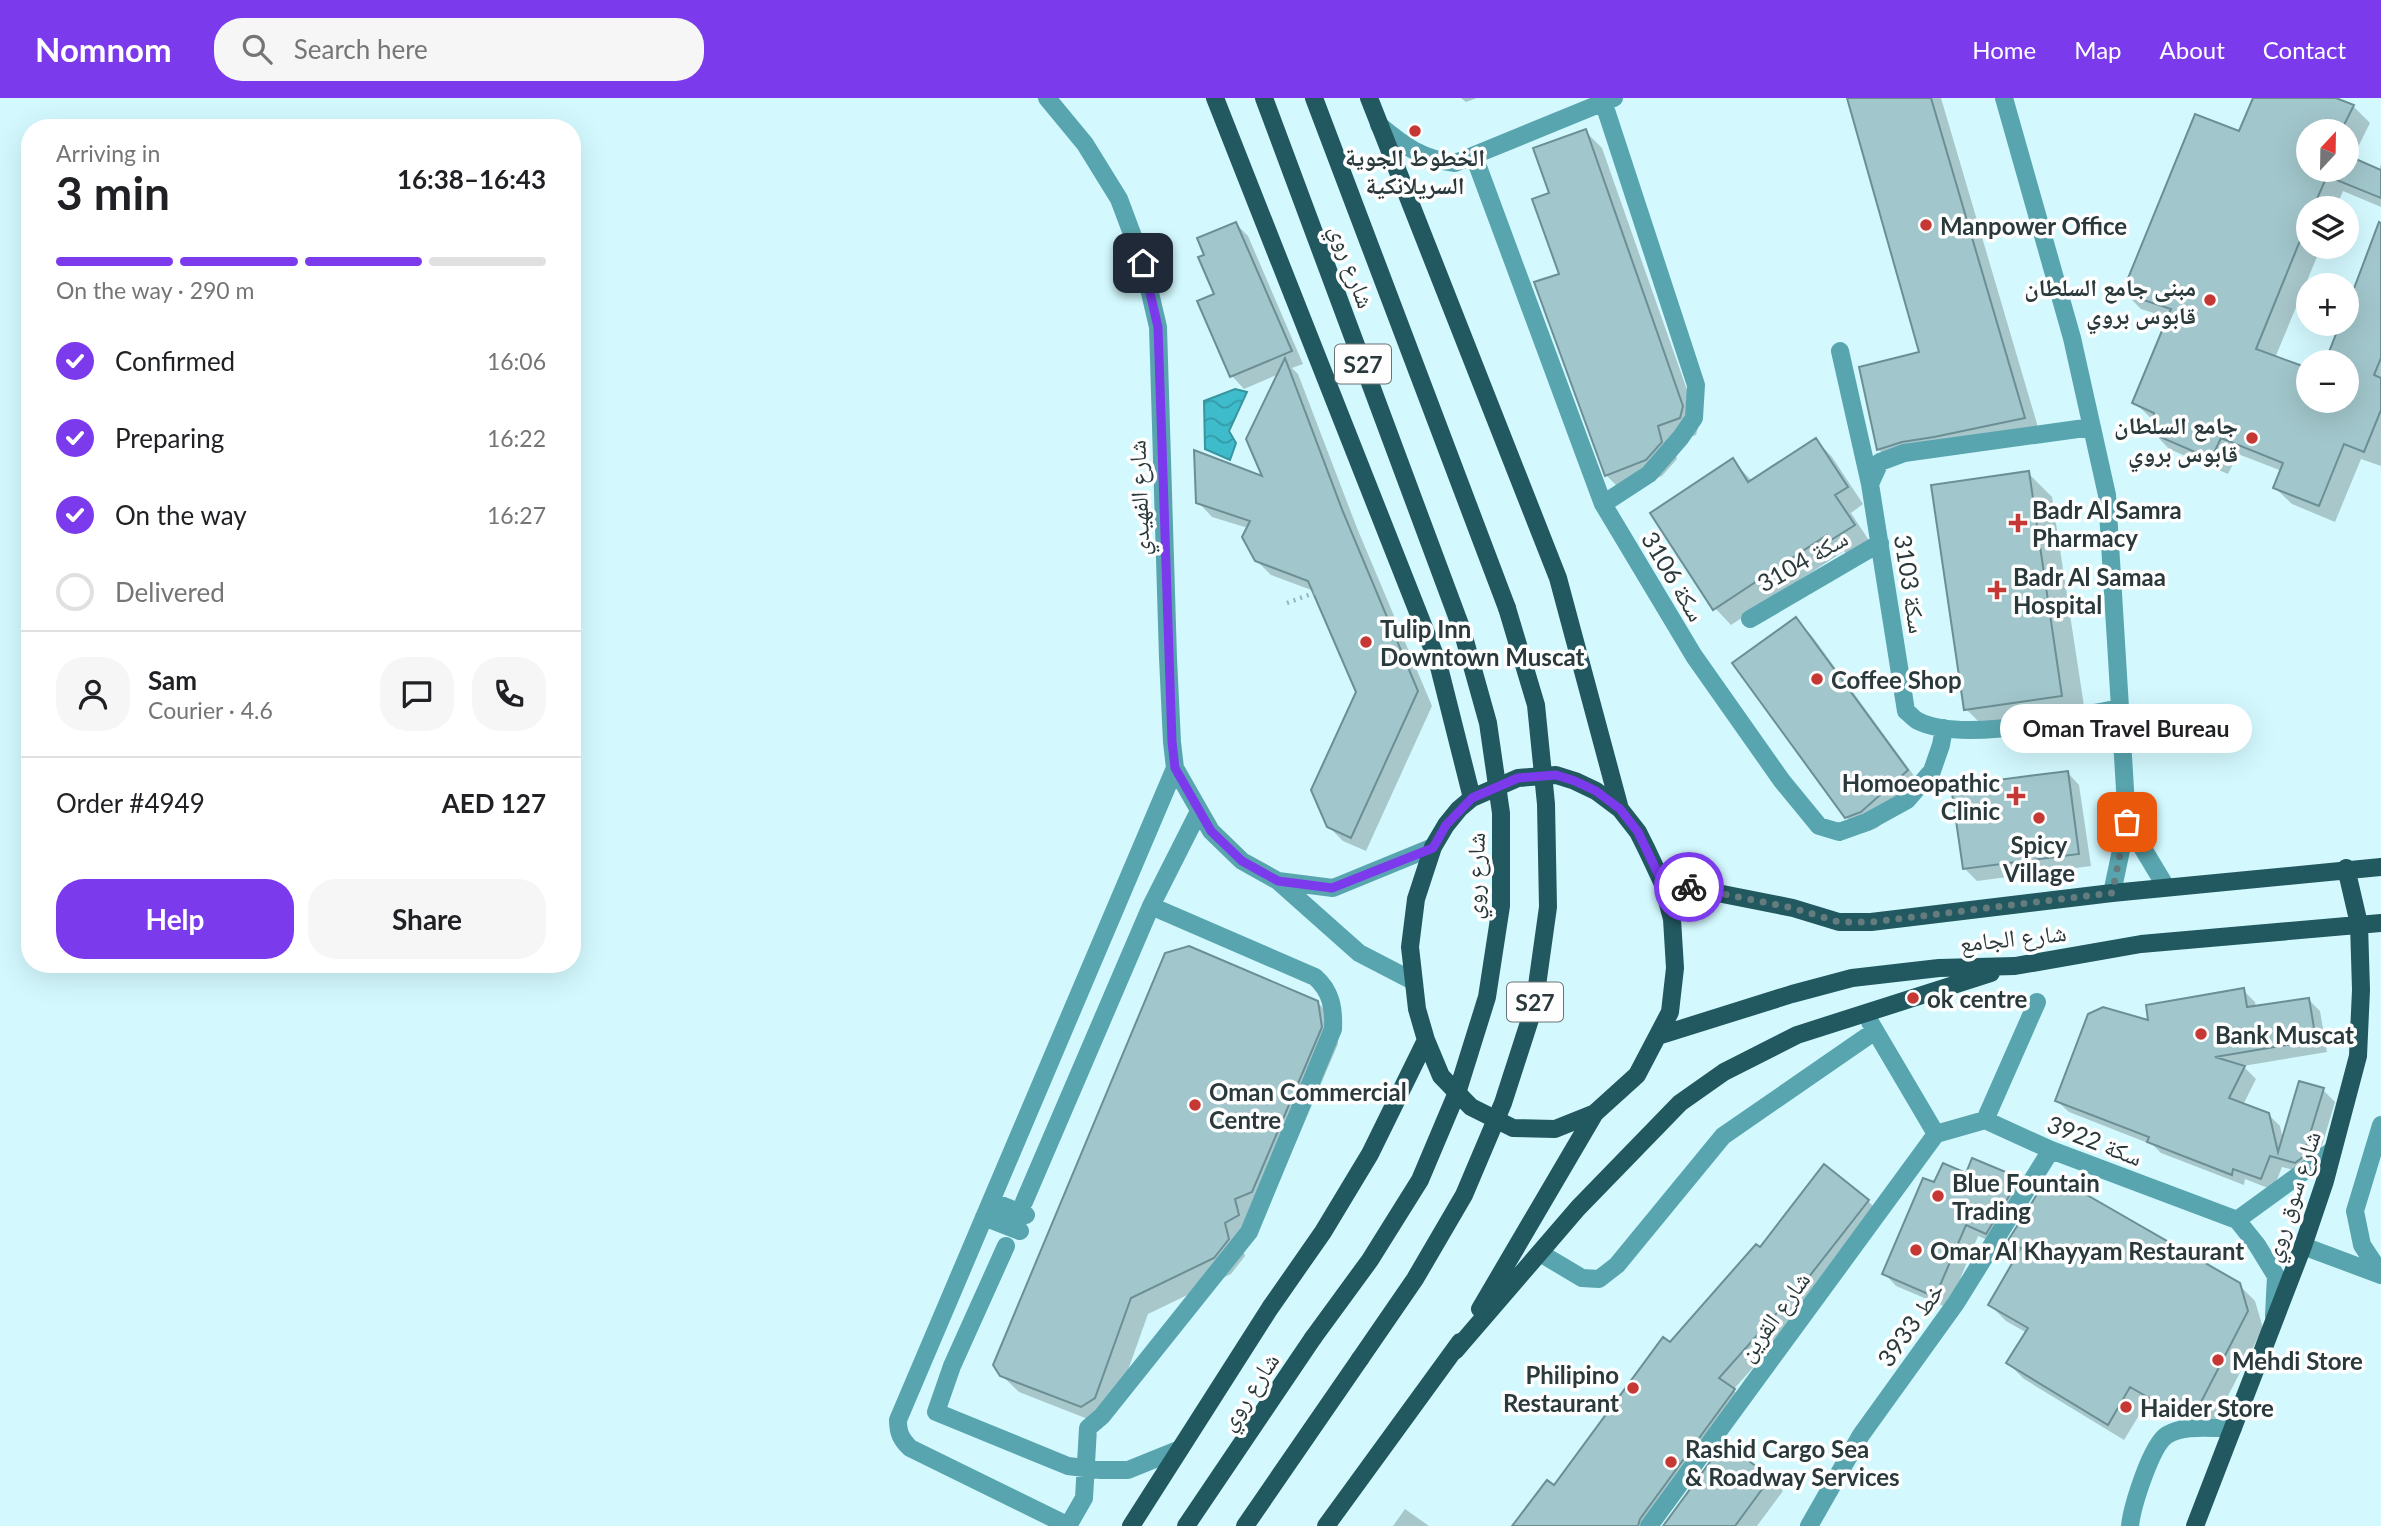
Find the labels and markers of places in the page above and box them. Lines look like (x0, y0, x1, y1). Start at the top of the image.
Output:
marker: الخطوط الجوية السريلانكية (1407, 123, 1423, 139)
place label: الخطوط الجوية السريلانكية (1345, 142, 1485, 199)
place label: Manpower Office (1940, 211, 2127, 240)
marker: Manpower Office (1918, 217, 1934, 233)
pin (1113, 233, 1173, 293)
place label: مبنى جامع السلطان قابوس بروي (2024, 272, 2196, 334)
marker: مبنى جامع السلطان قابوس بروي (2202, 292, 2218, 308)
place label: جامع السلطان قابوس بروي (2114, 410, 2238, 472)
marker: جامع السلطان قابوس بروي (2244, 430, 2260, 446)
place label: Badr Al Samra Pharmacy (2032, 495, 2182, 552)
marker: Badr Al Samra Pharmacy (2010, 515, 2026, 531)
place label: Badr Al Samaa Hospital (2013, 562, 2166, 619)
marker: Badr Al Samaa Hospital (1987, 580, 2007, 600)
place label: Tulip Inn Downtown Muscat (1380, 614, 1584, 671)
marker: Tulip Inn Downtown Muscat (1358, 634, 1374, 650)
place label: Coffee Shop (1831, 665, 1962, 694)
marker: Coffee Shop (1809, 671, 1825, 687)
callout: Oman Travel Bureau (2001, 703, 2253, 752)
place label: Homoeopathic Clinic (1842, 768, 2000, 825)
marker: Homoeopathic Clinic (2006, 786, 2026, 806)
pin (2097, 792, 2157, 852)
marker: Spicy Village (2031, 810, 2047, 826)
place label: Spicy Village (2002, 830, 2075, 887)
place label: ok centre (1927, 984, 2028, 1013)
marker: ok centre (1905, 990, 1921, 1006)
place label: Bank Muscat (2215, 1020, 2354, 1049)
marker: Bank Muscat (2193, 1026, 2209, 1042)
place label: Oman Commercial Centre (1209, 1077, 1407, 1134)
marker: Oman Commercial Centre (1187, 1097, 1203, 1113)
place label: Blue Fountain Trading (1952, 1168, 2100, 1225)
marker: Blue Fountain Trading (1930, 1188, 1946, 1204)
place label: Omar Al Khayyam Restaurant (1930, 1236, 2244, 1265)
marker: Omar Al Khayyam Restaurant (1908, 1242, 1924, 1258)
place label: Mehdi Store (2232, 1346, 2363, 1375)
marker: Mehdi Store (2210, 1352, 2226, 1368)
place label: Philipino Restaurant (1503, 1360, 1619, 1417)
marker: Philipino Restaurant (1625, 1380, 1641, 1396)
place label: Haider Store (2140, 1393, 2274, 1422)
marker: Haider Store (2118, 1399, 2134, 1415)
place label: Rashid Cargo Sea & Roadway Services (1685, 1434, 1900, 1491)
marker: Rashid Cargo Sea & Roadway Services (1663, 1454, 1679, 1470)

